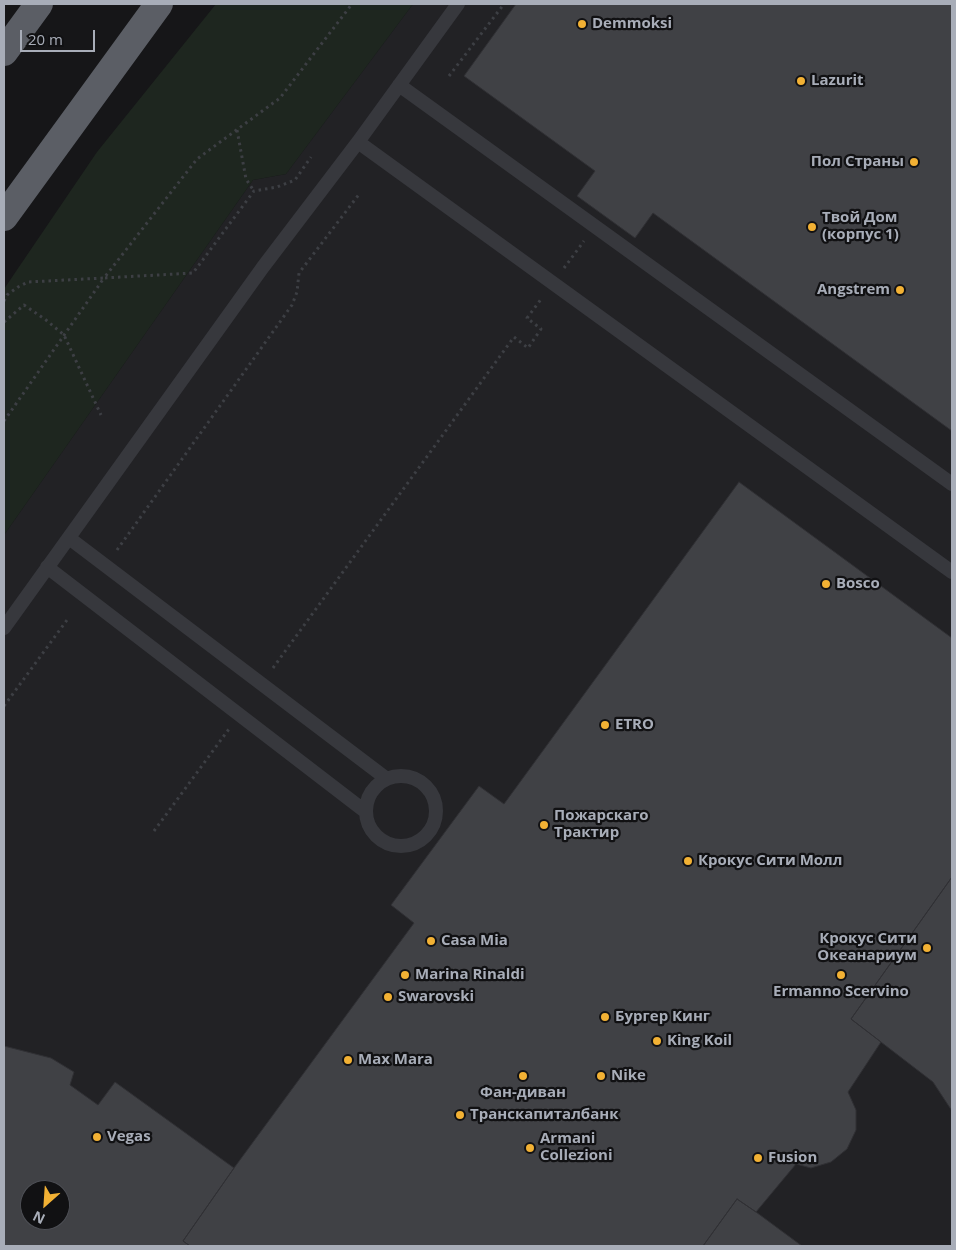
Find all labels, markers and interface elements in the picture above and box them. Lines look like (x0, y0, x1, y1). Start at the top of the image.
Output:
place label: Demmoksi (592, 15, 672, 33)
marker: Demmoksi (576, 18, 588, 30)
scale bar (22, 20, 98, 52)
text: 20 m (28, 29, 63, 49)
place label: Lazurit (811, 72, 864, 90)
marker: Lazurit (795, 75, 807, 87)
place label: Пол Страны (811, 153, 904, 171)
marker: Пол Страны (908, 156, 920, 168)
place label: Твой Дом (корпус 1) (822, 209, 899, 244)
marker: Твой Дом (корпус 1) (806, 221, 818, 233)
place label: Angstrem (817, 281, 890, 299)
marker: Angstrem (894, 284, 906, 296)
place label: Bosco (836, 575, 880, 593)
marker: Bosco (820, 578, 832, 590)
place label: ETRO (615, 716, 654, 734)
marker: ETRO (599, 719, 611, 731)
place label: Пожарскаго Трактир (554, 807, 649, 842)
marker: Пожарскаго Трактир (538, 819, 550, 831)
place label: Крокус Сити Молл (698, 852, 842, 870)
marker: Крокус Сити Молл (682, 855, 694, 867)
place label: Крокус Сити Океанариум (817, 930, 917, 965)
place label: Casa Mia (441, 932, 508, 950)
marker: Casa Mia (425, 935, 437, 947)
marker: Крокус Сити Океанариум (921, 942, 933, 954)
place label: Marina Rinaldi (415, 966, 524, 984)
marker: Marina Rinaldi (399, 969, 411, 981)
marker: Ermanno Scervino (835, 969, 847, 981)
place label: Ermanno Scervino (773, 983, 909, 1001)
place label: Swarovski (398, 988, 474, 1006)
marker: Swarovski (382, 991, 394, 1003)
place label: Бургер Кинг (615, 1008, 710, 1026)
marker: Бургер Кинг (599, 1011, 611, 1023)
place label: King Koil (667, 1032, 732, 1050)
marker: King Koil (651, 1035, 663, 1047)
place label: Max Mara (358, 1051, 433, 1069)
marker: Max Mara (342, 1054, 354, 1066)
place label: Nike (611, 1067, 646, 1085)
marker: Фан-диван (517, 1070, 529, 1082)
marker: Nike (595, 1070, 607, 1082)
place label: Фан-диван (480, 1084, 566, 1102)
place label: Транскапиталбанк (470, 1106, 618, 1124)
marker: Транскапиталбанк (454, 1109, 466, 1121)
place label: Vegas (107, 1128, 151, 1146)
place label: Armani Collezioni (540, 1130, 612, 1165)
marker: Vegas (91, 1131, 103, 1143)
marker: Armani Collezioni (524, 1142, 536, 1154)
place label: Fusion (768, 1149, 817, 1167)
marker: Fusion (752, 1152, 764, 1164)
north arrow (20, 1180, 70, 1230)
text: N (29, 1207, 48, 1229)

